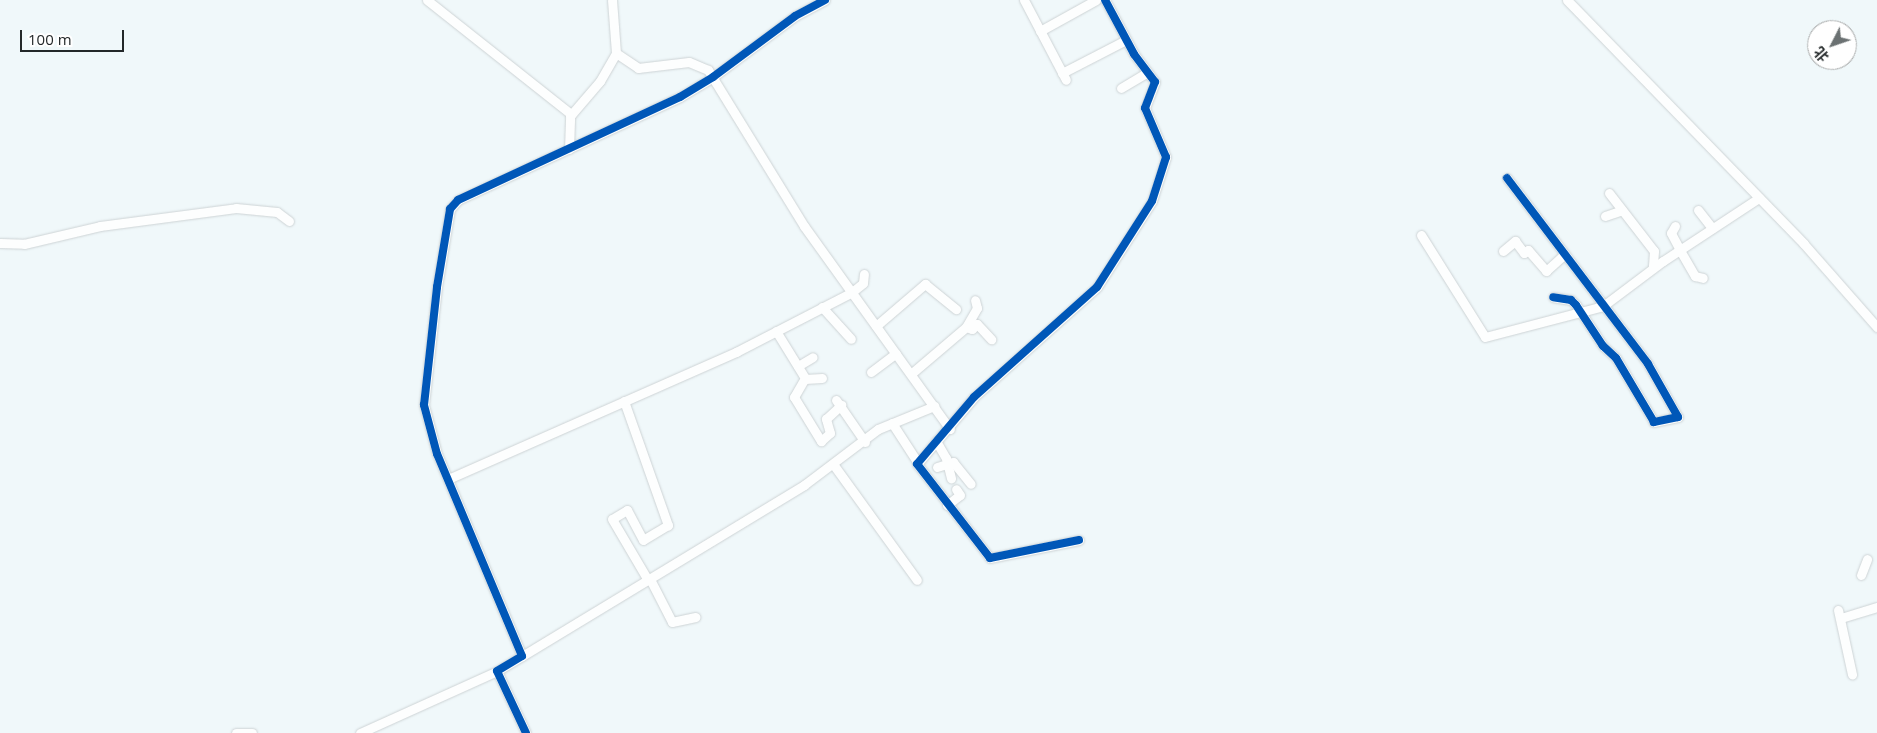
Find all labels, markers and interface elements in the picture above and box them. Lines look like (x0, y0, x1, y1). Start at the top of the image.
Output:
scale bar (22, 20, 126, 52)
north arrow (1807, 20, 1857, 70)
text: 100 m (28, 29, 72, 49)
text: 北 (1809, 43, 1833, 66)

